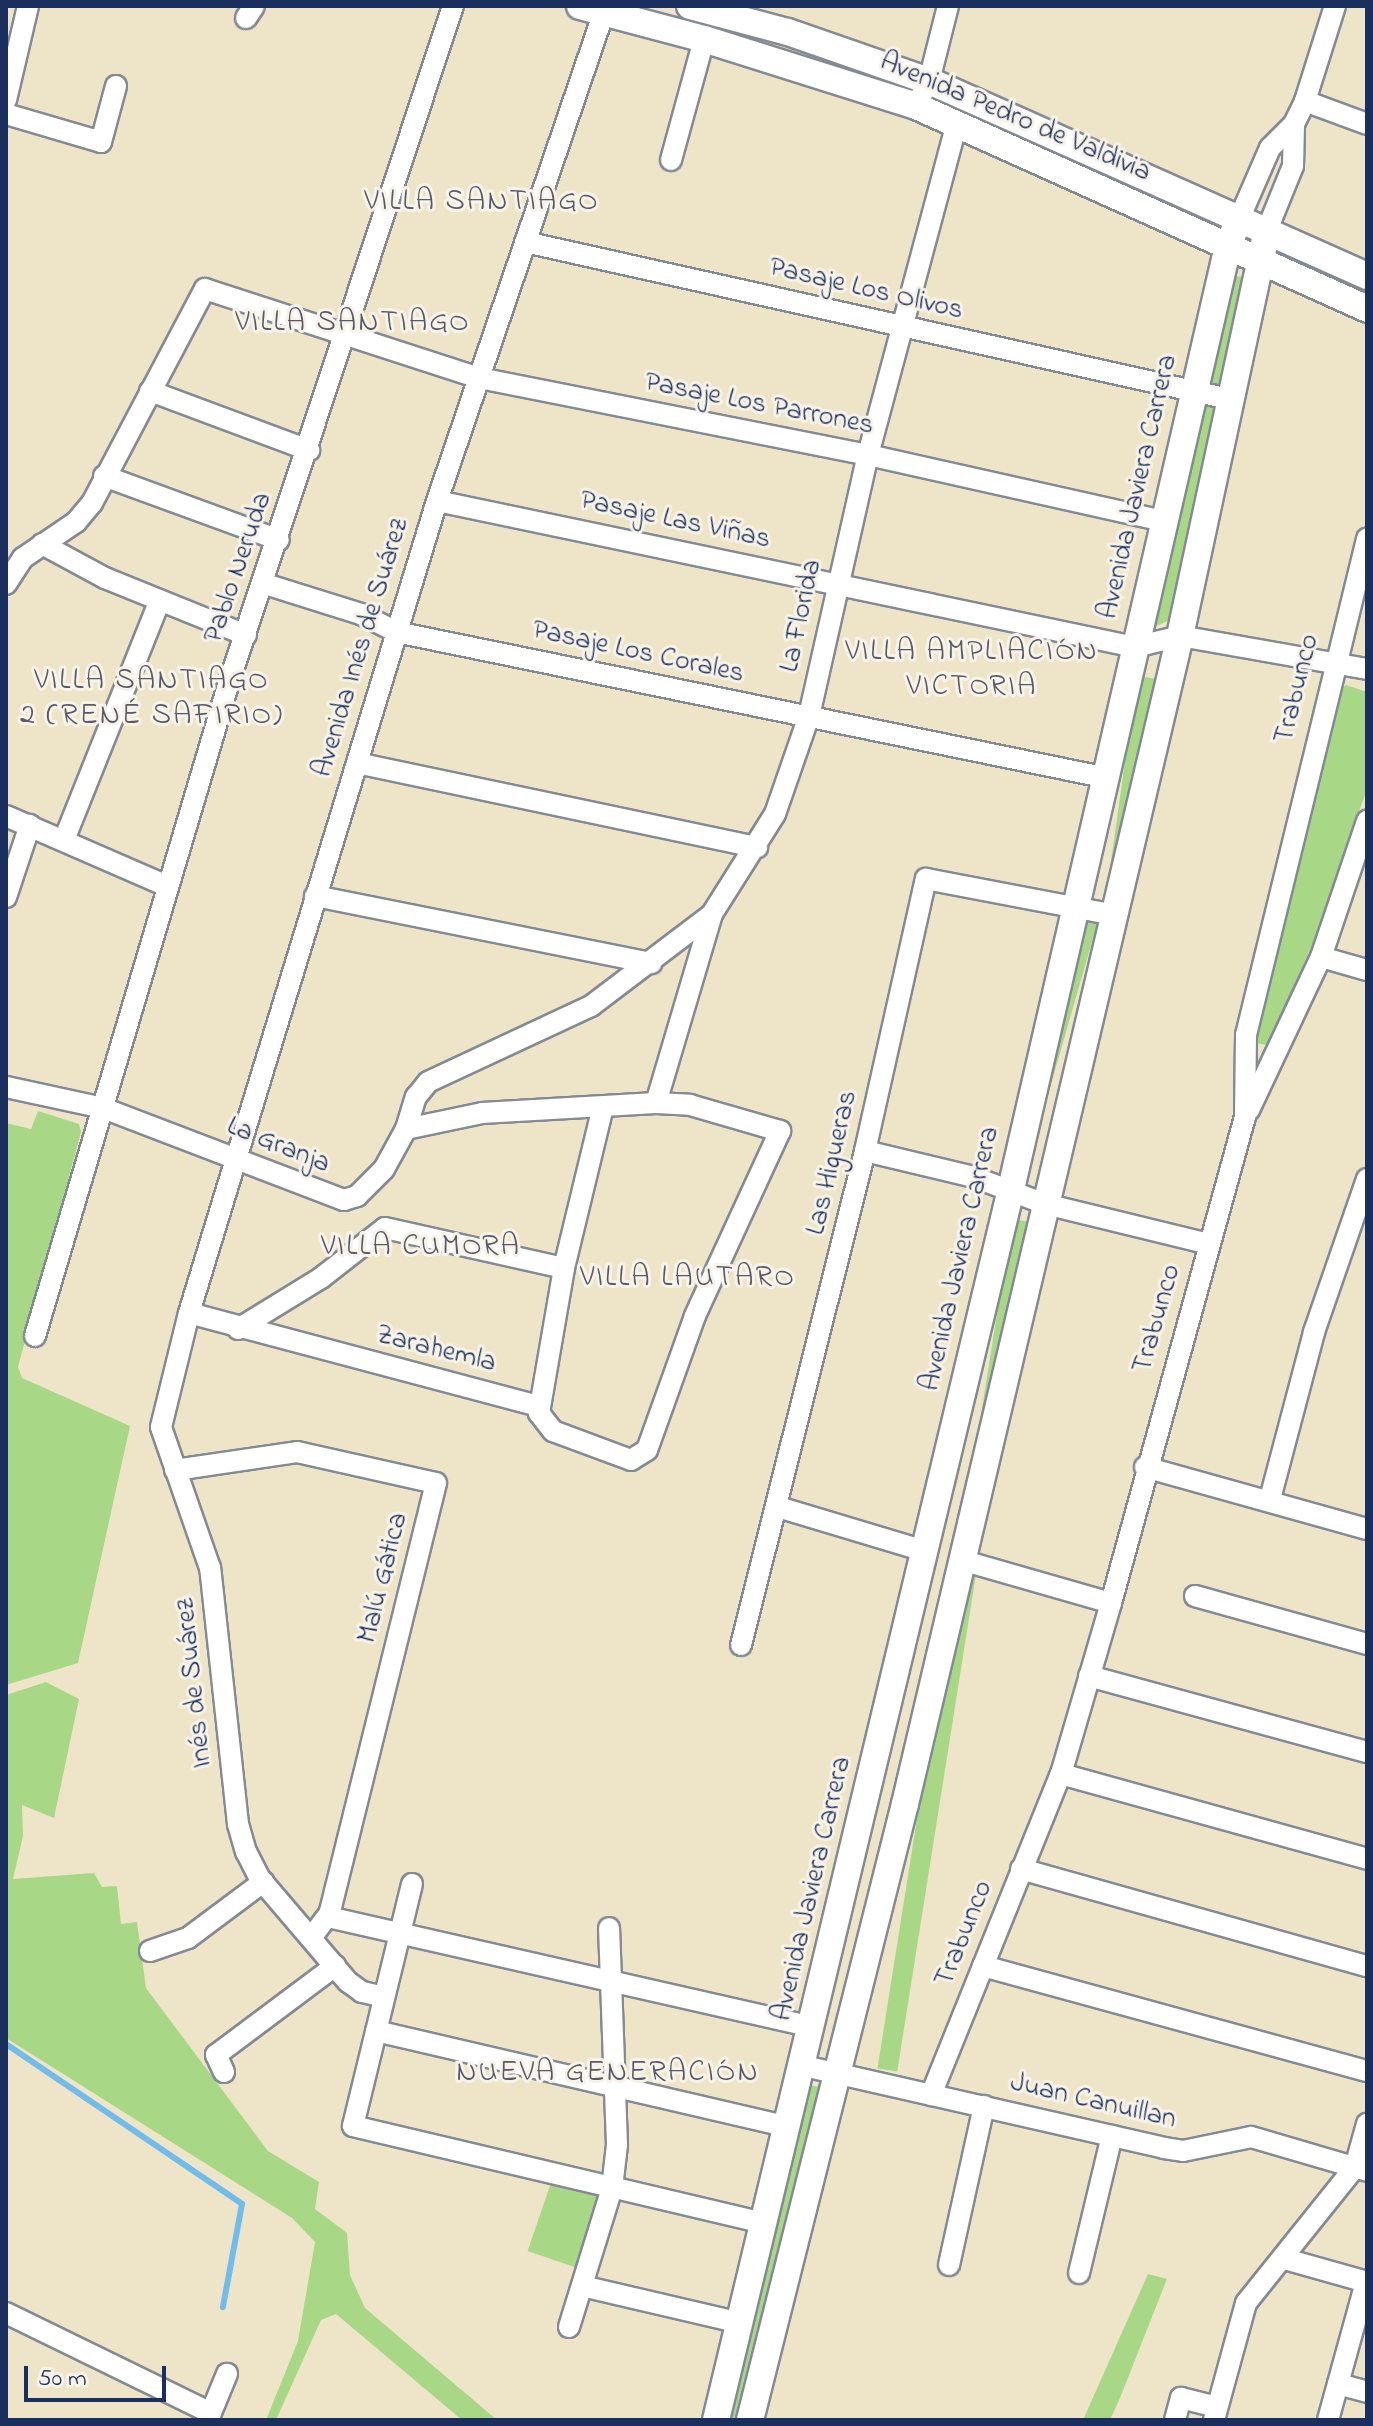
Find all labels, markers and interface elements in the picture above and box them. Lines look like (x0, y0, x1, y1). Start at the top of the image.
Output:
street label: Avenida Pedro de Valdivia (874, 46, 1156, 190)
district label: VILLA SANTIAGO (364, 184, 600, 220)
street label: Pasaje Los Olivos (766, 251, 966, 329)
district label: VILLA SANTIAGO (235, 305, 471, 341)
street label: Avenida Javiera Carrera (1092, 352, 1186, 622)
street label: Pasaje Los Parrones (642, 366, 876, 444)
street label: Pasaje Las Viñas (577, 484, 773, 558)
street label: Pablo Neruda (198, 488, 280, 648)
street label: Avenida Inés de Suárez (307, 515, 417, 781)
street label: La Florida (774, 557, 830, 675)
street label: Pasaje Los Corales (529, 614, 747, 692)
street label: Trabunco (1268, 631, 1328, 747)
district label: VILLA AMPLIACIÓN VICTORIA (845, 634, 1099, 704)
district label: VILLA SANTIAGO 2 (RENÉ SAFIRIO) (20, 663, 284, 734)
street label: Las Higueras (800, 1088, 866, 1238)
street label: La Granja (221, 1110, 335, 1182)
street label: Avenida Javiera Carrera (914, 1124, 1008, 1394)
district label: VILLA CUMORA (321, 1229, 521, 1265)
district label: VILLA LAUTARO (580, 1260, 796, 1296)
street label: Trabunco (1127, 1261, 1189, 1377)
street label: Zarahemla (373, 1319, 499, 1381)
street label: Malú Gática (352, 1509, 416, 1647)
street label: Inés de Suárez (169, 1596, 221, 1770)
street label: Avenida Javiera Carrera (766, 1754, 860, 2024)
street label: Trabunco (929, 1876, 1001, 1992)
district label: NUEVA GENERACIÓN (456, 2055, 760, 2091)
street label: Juan Canuillan (1007, 2067, 1179, 2137)
scale bar (28, 2350, 170, 2400)
text: 50 m (38, 2362, 87, 2397)

